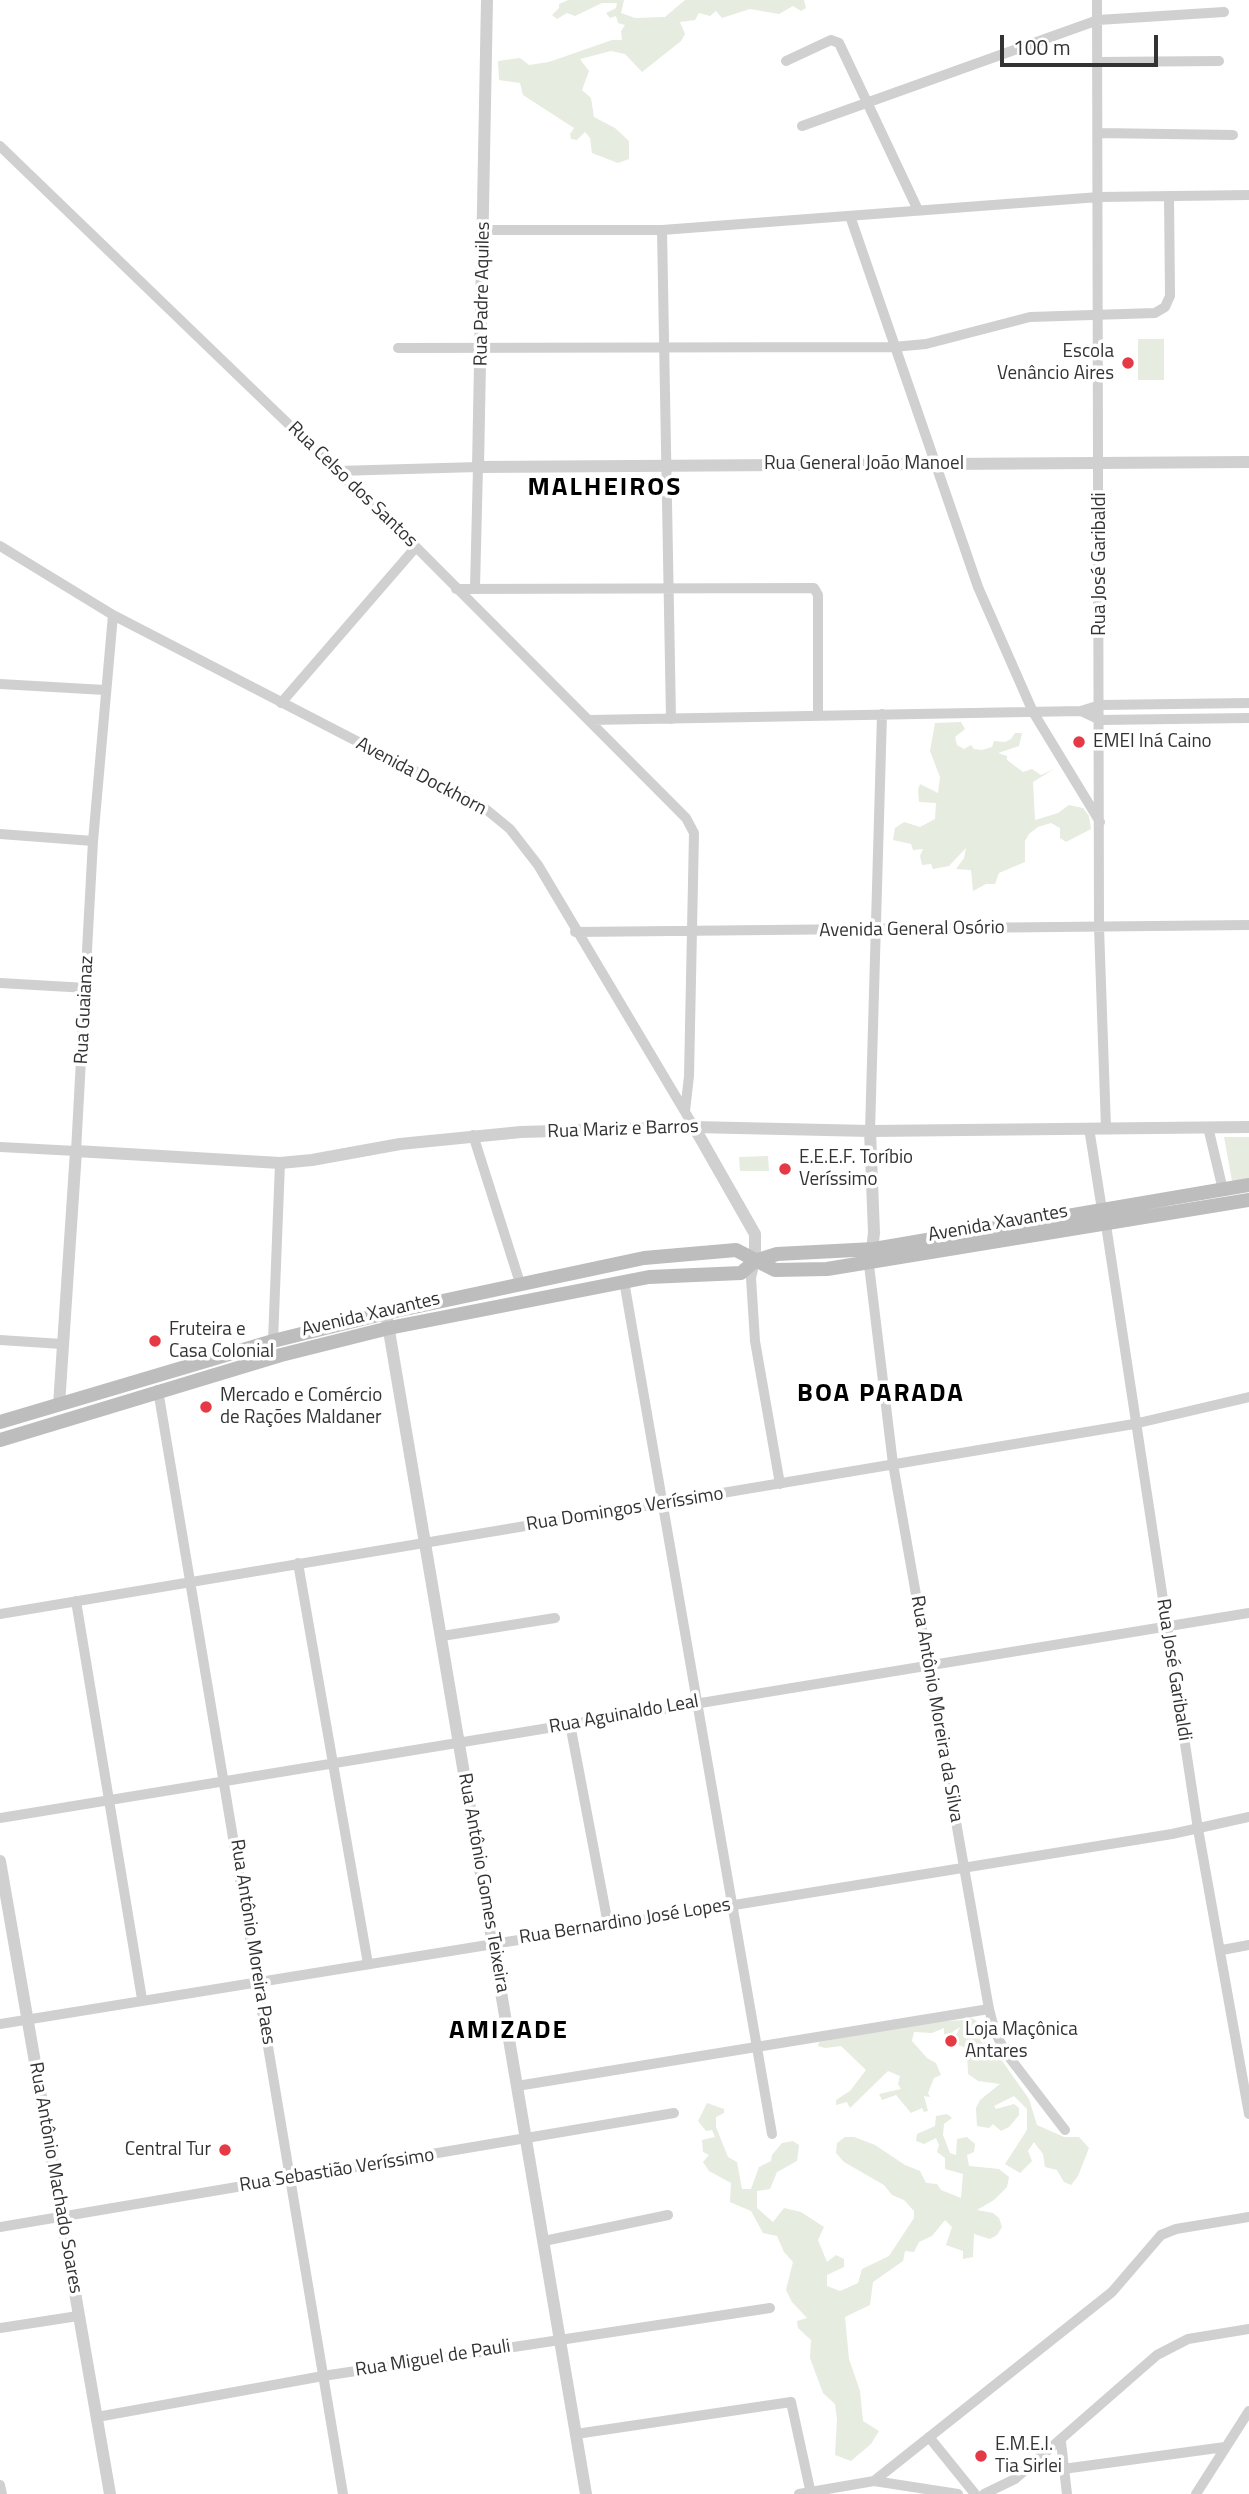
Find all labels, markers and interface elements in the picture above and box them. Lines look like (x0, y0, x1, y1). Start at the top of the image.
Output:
scale bar (1004, 21, 1162, 65)
text: 100 m (1013, 31, 1070, 63)
street label: Rua Padre Aquiles (470, 222, 496, 366)
place label: Escola Venâncio Aires (997, 341, 1114, 385)
marker: Escola Venâncio Aires (1120, 355, 1136, 371)
street label: Rua Celso dos Santos (283, 417, 421, 553)
street label: Rua General João Manoel (764, 453, 964, 475)
district label: MALHEIROS (529, 473, 681, 505)
street label: Rua José Garibaldi (1089, 492, 1111, 636)
place label: EMEI Iná Caino (1093, 731, 1212, 753)
street label: Avenida Dockhorn (352, 733, 490, 821)
marker: EMEI Iná Caino (1071, 734, 1087, 750)
street label: Avenida General Osório (819, 917, 1005, 943)
street label: Rua Guaianaz (71, 955, 99, 1065)
street label: Rua Mariz e Barros (547, 1116, 699, 1144)
place label: E.E.E.F. Toríbio Veríssimo (799, 1147, 913, 1191)
marker: E.E.E.F. Toríbio Veríssimo (777, 1161, 793, 1177)
street label: Avenida Xavantes (926, 1200, 1070, 1248)
street label: Avenida Xavantes (300, 1288, 442, 1342)
place label: Fruteira e Casa Colonial (169, 1319, 274, 1363)
marker: Fruteira e Casa Colonial (147, 1333, 163, 1349)
district label: BOA PARADA (798, 1379, 964, 1411)
place label: Mercado e Comércio de Rações Maldaner (220, 1385, 382, 1429)
marker: Mercado e Comércio de Rações Maldaner (198, 1399, 214, 1415)
street label: Rua Domingos Veríssimo (525, 1483, 725, 1537)
street label: Rua Antônio Moreira da Silva (905, 1594, 967, 1824)
street label: Rua José Garibaldi (1151, 1597, 1195, 1743)
street label: Rua Aguinaldo Leal (547, 1691, 701, 1739)
street label: Rua Antônio Gomes Teixeira (452, 1771, 514, 1995)
street label: Rua Antônio Moreira Paes (225, 1838, 279, 2046)
street label: Rua Bernardino José Lopes (518, 1894, 732, 1950)
district label: AMIZADE (450, 2016, 568, 2048)
place label: Loja Maçônica Antares (965, 2019, 1078, 2063)
marker: Loja Maçônica Antares (943, 2033, 959, 2049)
street label: Rua Antônio Machado Soares (23, 2061, 87, 2295)
place label: Central Tur (125, 2139, 211, 2161)
marker: Central Tur (217, 2142, 233, 2158)
street label: Rua Sebastião Veríssimo (238, 2144, 436, 2198)
street label: Rua Miguel de Pauli (354, 2335, 512, 2383)
place label: E.M.E.I. Tia Sirlei (995, 2434, 1062, 2478)
marker: E.M.E.I. Tia Sirlei (973, 2448, 989, 2464)

